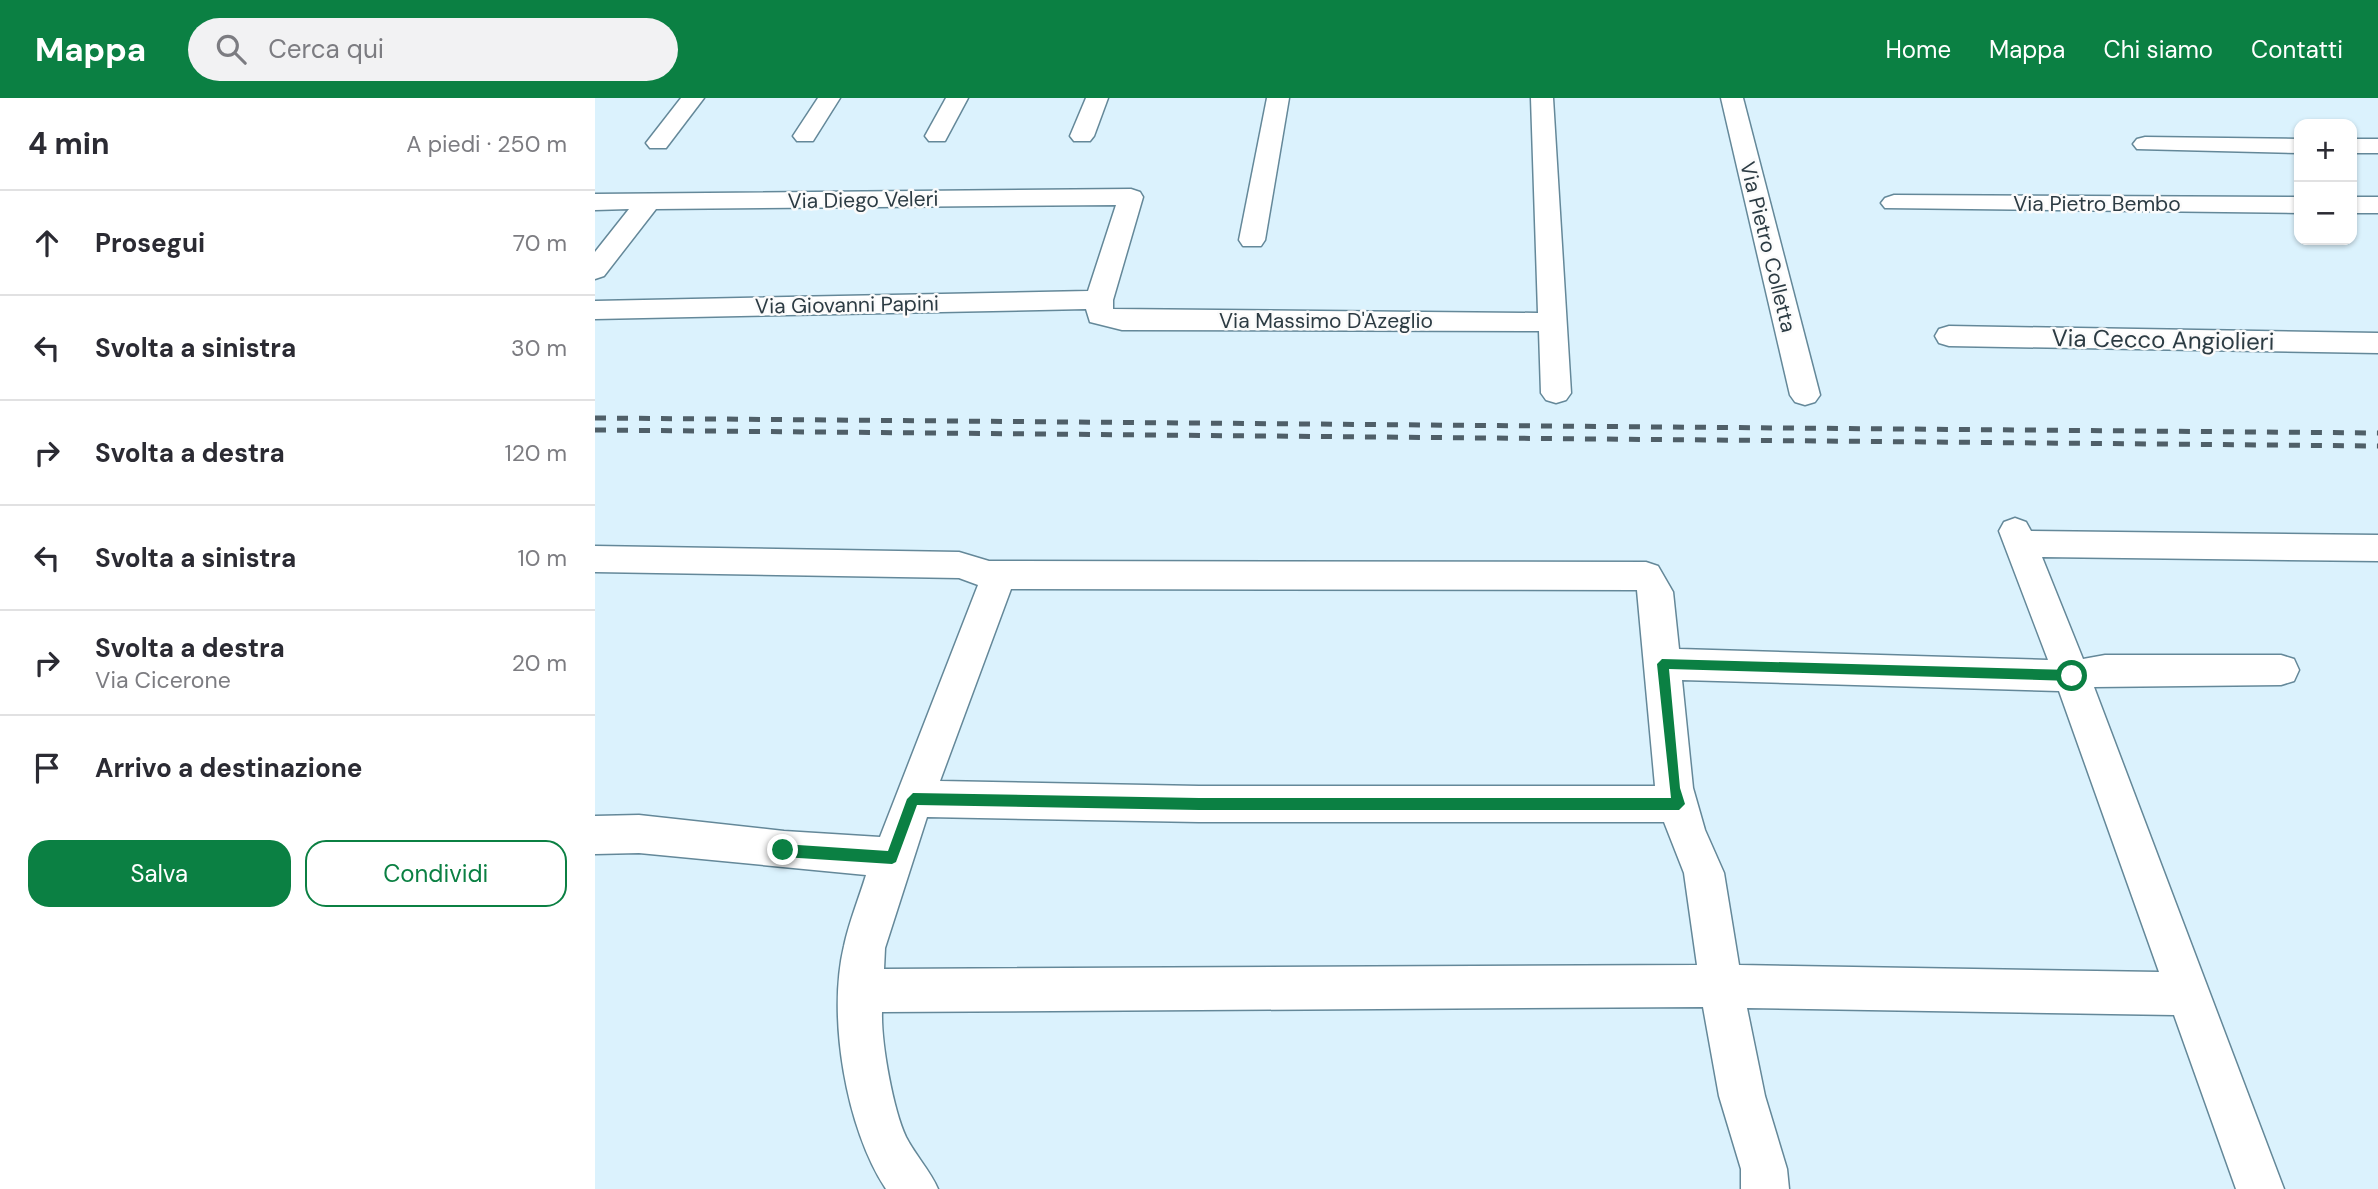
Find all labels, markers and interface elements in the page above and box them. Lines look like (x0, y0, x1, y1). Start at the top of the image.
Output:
search box (188, 18, 678, 81)
text: Mappa (35, 28, 146, 71)
icon: search (212, 30, 250, 68)
text: Cerca qui (268, 32, 384, 66)
text: Home (1885, 34, 1951, 65)
text: Mappa (1989, 34, 2065, 65)
text: Chi siamo (2103, 34, 2213, 65)
text: Contatti (2251, 34, 2343, 65)
map controls (2294, 119, 2357, 245)
button: + (2294, 119, 2357, 182)
text: 4 min (28, 124, 110, 163)
text: A piedi · 250 m (406, 129, 567, 159)
street label: Via Pietro Colletta (1733, 159, 1803, 335)
button: − (2294, 182, 2357, 245)
street label: Via Diego Veleri (787, 185, 939, 215)
street label: Via Pietro Bembo (2013, 190, 2181, 218)
icon: ahead (28, 224, 66, 262)
text: Prosegui (95, 226, 205, 260)
text: 70 m (513, 228, 567, 258)
street label: Via Giovanni Papini (755, 289, 939, 321)
street label: Via Massimo D'Azeglio (1219, 307, 1433, 335)
street label: Via Cecco Angiolieri (2051, 322, 2275, 357)
icon: left (28, 329, 66, 367)
text: Svolta a sinistra (95, 331, 296, 365)
text: 30 m (511, 333, 567, 363)
icon: right (28, 434, 66, 472)
text: Svolta a destra (95, 436, 285, 470)
text: 120 m (504, 438, 567, 468)
icon: left (28, 539, 66, 577)
text: Svolta a sinistra (95, 541, 296, 575)
text: 10 m (517, 543, 567, 573)
text: Svolta a destra (95, 631, 285, 665)
icon: right (28, 644, 66, 682)
text: 20 m (512, 648, 567, 678)
route start (2056, 660, 2087, 691)
text: Via Cicerone (95, 665, 231, 695)
icon: arrive (28, 749, 66, 787)
text: Arrivo a destinazione (95, 751, 362, 785)
route end (767, 834, 798, 865)
button: Salva (28, 840, 291, 907)
button: Condividi (305, 840, 567, 907)

